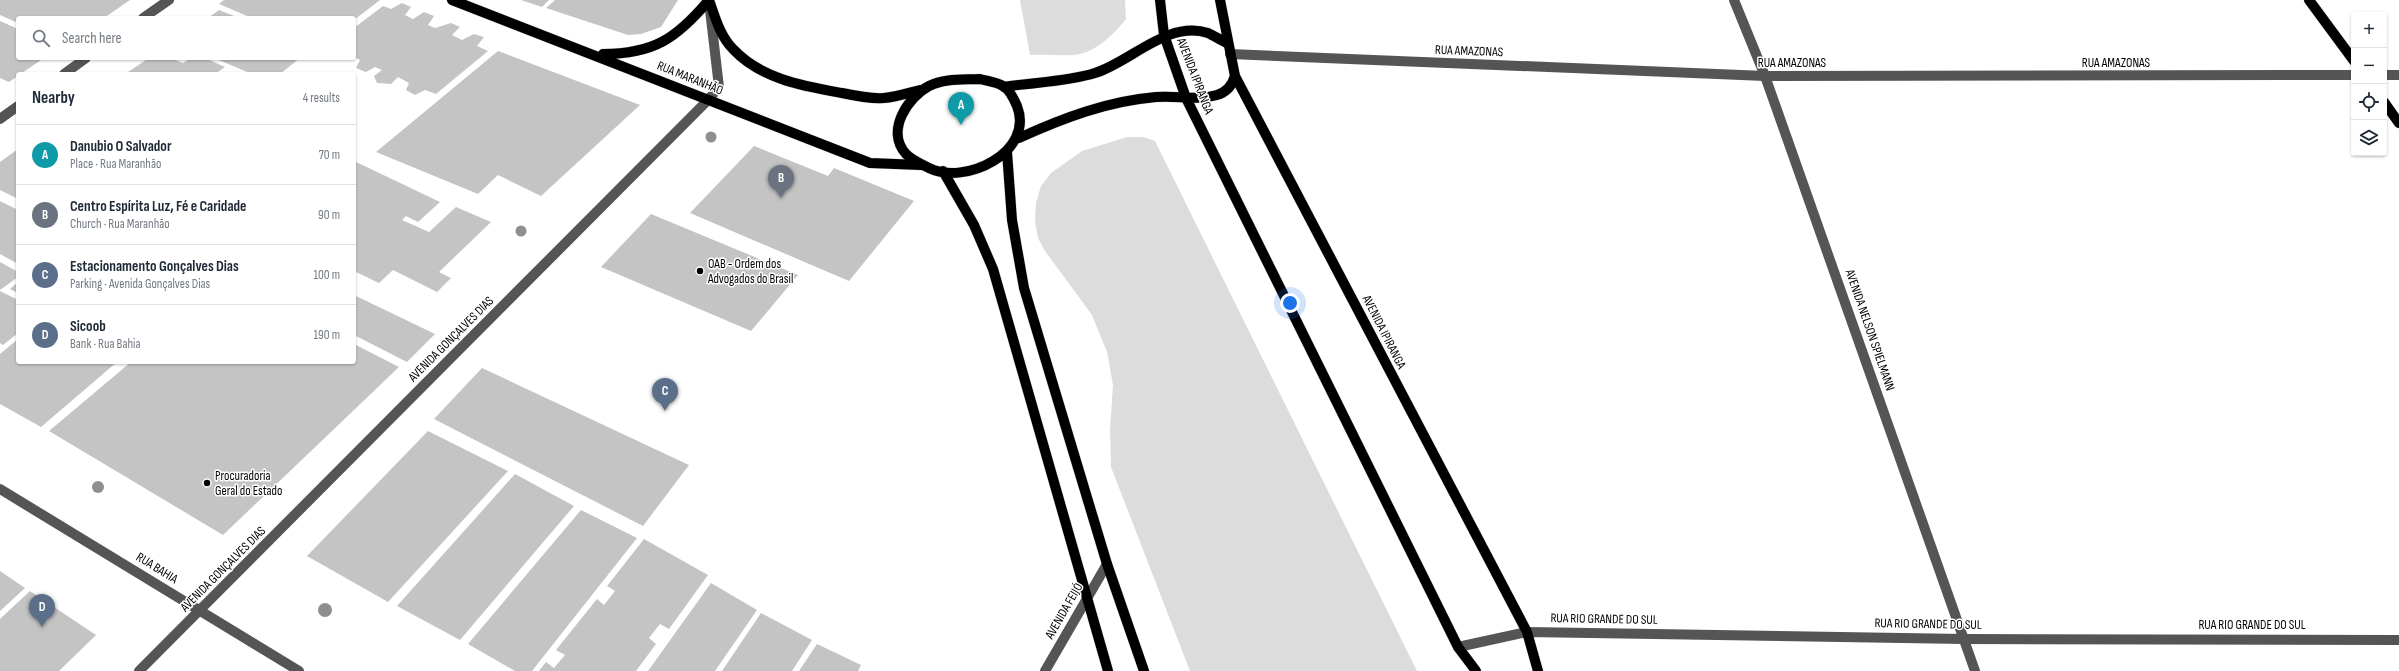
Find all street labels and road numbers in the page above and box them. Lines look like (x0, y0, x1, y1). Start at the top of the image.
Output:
street label: AVENIDA IPIRANGA (1173, 35, 1217, 117)
street label: RUA AMAZONAS (1435, 42, 1504, 60)
street label: RUA AMAZONAS (1758, 55, 1827, 71)
street label: RUA AMAZONAS (2082, 55, 2151, 71)
street label: RUA MARANHÃO (655, 58, 725, 98)
street label: AVENIDA NELSON SPIELMANN (1841, 266, 1898, 393)
street label: AVENIDA IPIRANGA (1358, 292, 1410, 372)
street label: AVENIDA GONÇALVES DIAS (404, 293, 497, 386)
street label: AVENIDA GONÇALVES DIAS (176, 523, 269, 616)
street label: RUA BAHIA (133, 549, 181, 587)
street label: AVENIDA FEIJÓ (1041, 580, 1086, 643)
street label: RUA RIO GRANDE DO SUL (1550, 610, 1658, 628)
street label: RUA RIO GRANDE DO SUL (1874, 615, 1982, 633)
street label: RUA RIO GRANDE DO SUL (2198, 617, 2306, 633)

